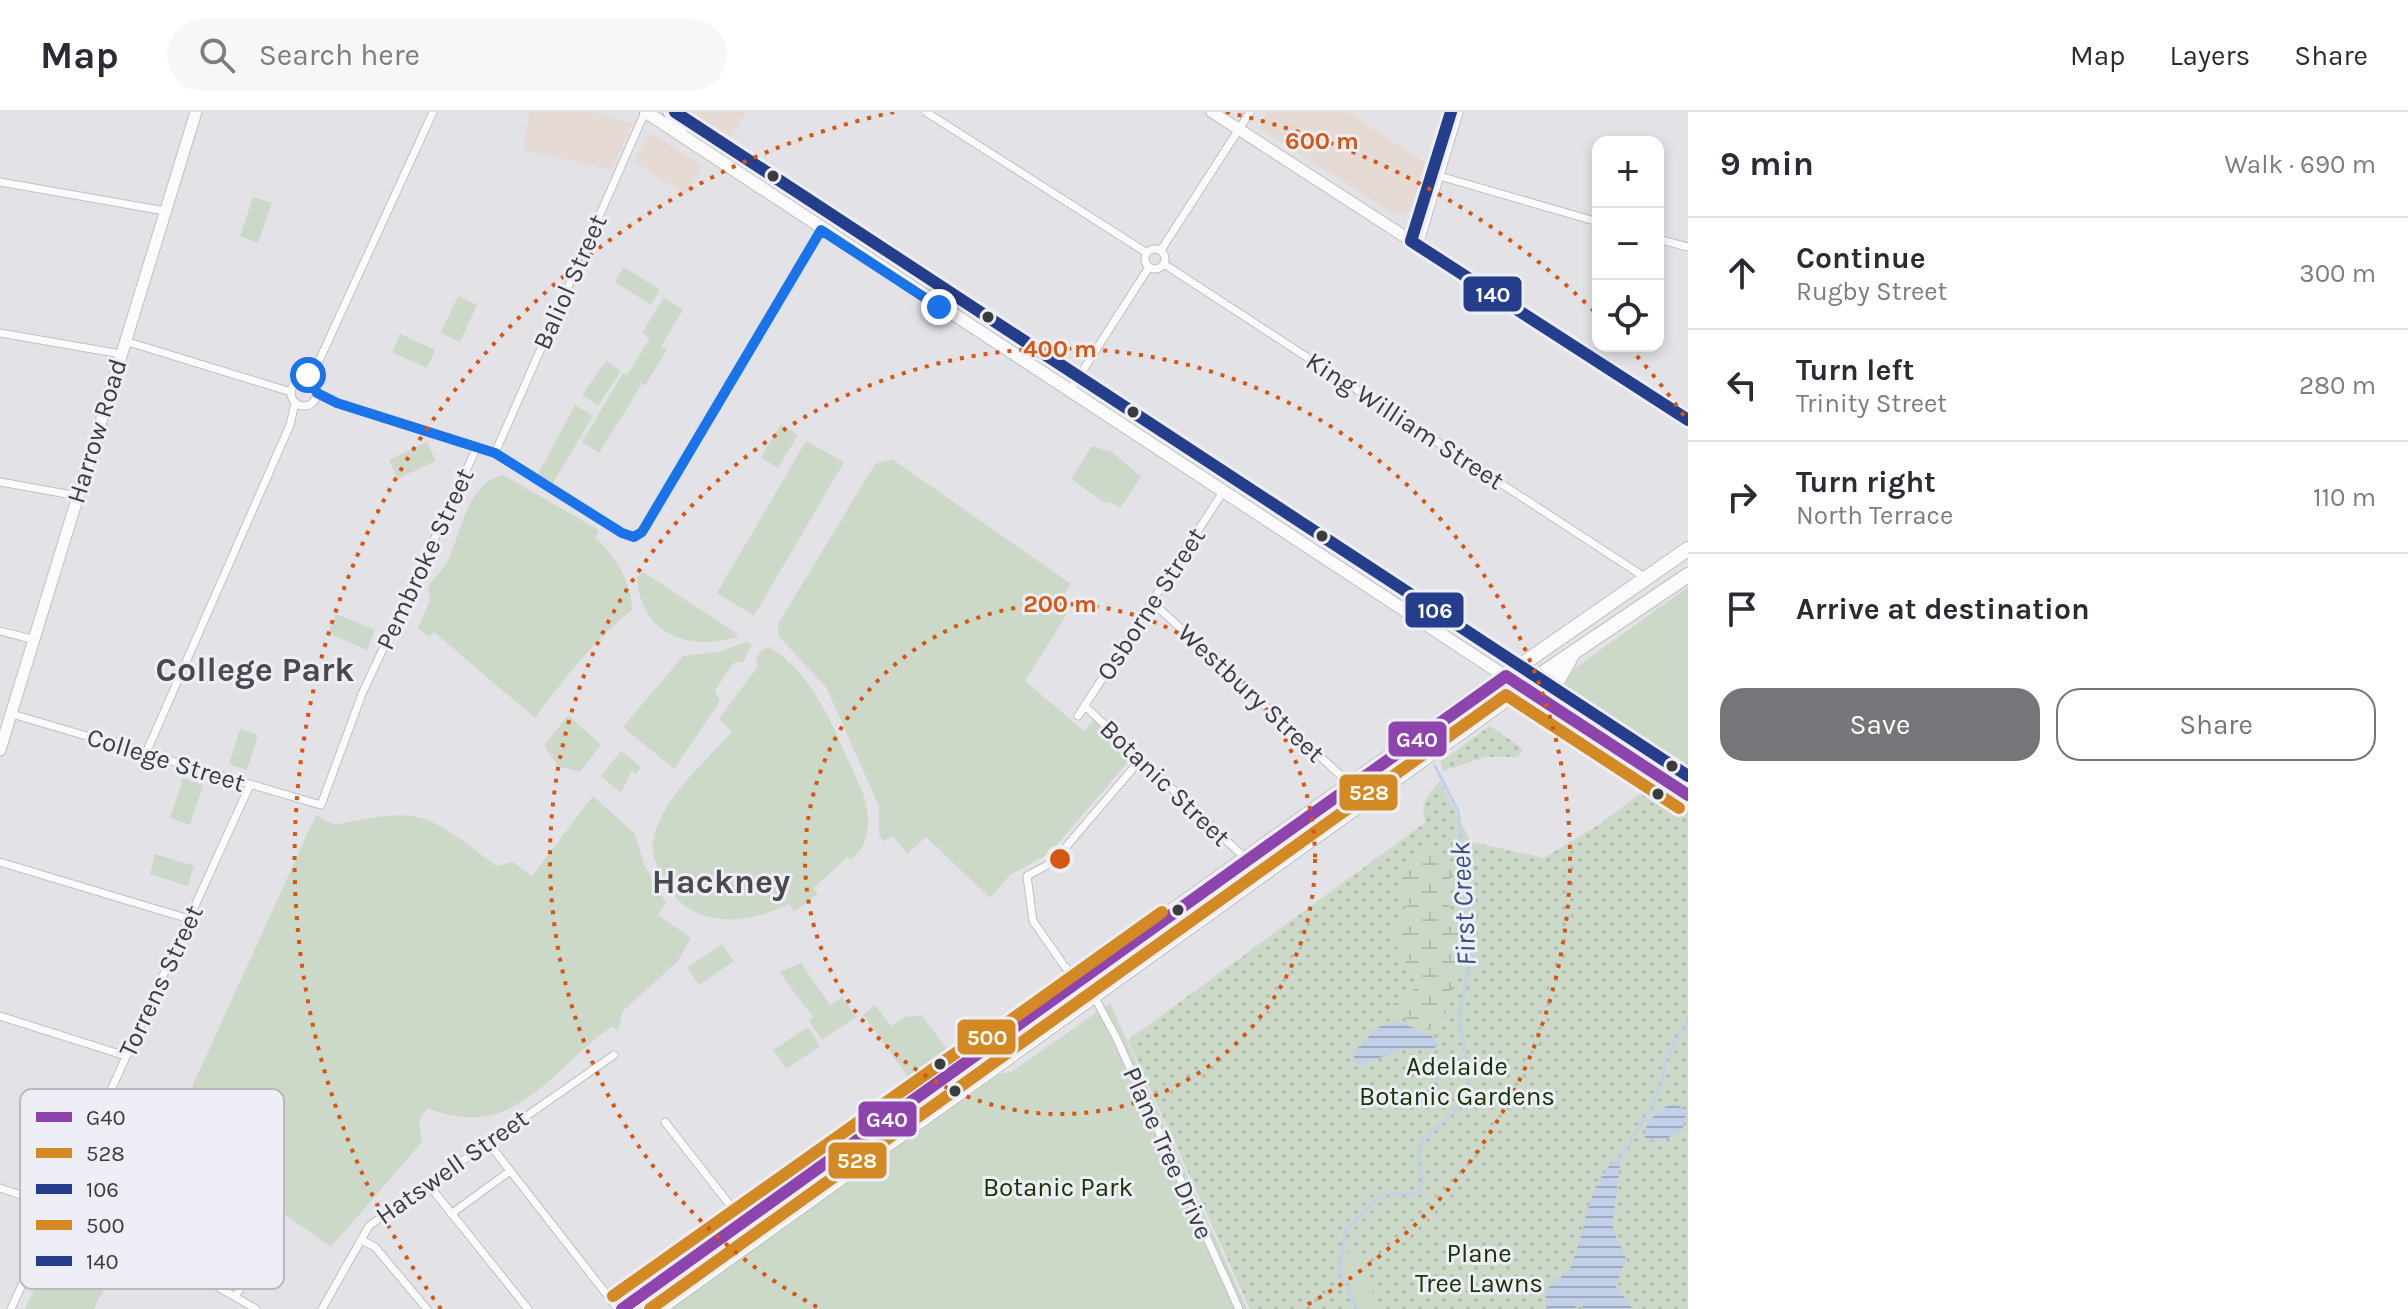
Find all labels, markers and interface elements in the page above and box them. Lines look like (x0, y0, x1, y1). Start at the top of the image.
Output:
search box (167, 19, 727, 91)
text: Map (40, 33, 119, 78)
icon: search (195, 33, 239, 77)
text: Search here (259, 37, 420, 73)
text: Map (2070, 39, 2125, 72)
text: Layers (2169, 39, 2250, 72)
text: Share (2294, 39, 2368, 72)
text: 600 m (1285, 127, 1359, 155)
map controls (1592, 136, 1664, 352)
button: + (1592, 136, 1664, 208)
text: 9 min (1720, 144, 1814, 184)
text: Walk · 690 m (2224, 149, 2376, 180)
unlabelled marker (765, 168, 781, 184)
button: − (1592, 208, 1664, 280)
street label: Baliol Street (526, 209, 614, 354)
text: Continue (1796, 240, 1926, 276)
icon: ahead (1720, 251, 1764, 295)
text: 300 m (2299, 258, 2376, 289)
line badge: 140 (1462, 275, 1523, 313)
text: Rugby Street (1796, 276, 1947, 307)
button: locate (1592, 280, 1664, 352)
text: 140 (1476, 282, 1510, 308)
route end (921, 289, 957, 325)
unlabelled marker (980, 309, 996, 325)
text: 400 m (1023, 335, 1097, 363)
street label: King William Street (1300, 345, 1510, 497)
text: Turn left (1796, 352, 1914, 388)
street label: Harrow Road (60, 355, 134, 507)
route start (290, 357, 326, 393)
icon: left (1720, 363, 1764, 407)
text: 280 m (2299, 370, 2376, 401)
text: Trinity Street (1796, 388, 1947, 419)
unlabelled marker (1125, 404, 1141, 420)
street label: Pembroke Street (369, 463, 481, 655)
text: Turn right (1796, 464, 1936, 500)
icon: right (1720, 475, 1764, 519)
text: 110 m (2313, 482, 2376, 513)
text: North Terrace (1796, 500, 1953, 531)
street label: Osborne Street (1090, 522, 1212, 686)
unlabelled marker (1314, 528, 1330, 544)
icon: arrive (1720, 587, 1764, 631)
text: 200 m (1023, 590, 1097, 618)
line badge: 106 (1404, 591, 1465, 629)
text: Arrive at destination (1796, 591, 2090, 627)
text: 106 (1417, 598, 1453, 624)
street label: Westbury Street (1171, 617, 1331, 769)
district label: College Park (155, 650, 355, 690)
button: Save (1720, 688, 2040, 761)
button: Share (2056, 688, 2376, 761)
street label: Botanic Street (1093, 713, 1237, 853)
line badge: G40 (1387, 720, 1448, 758)
street label: College Street (83, 721, 249, 799)
text: G40 (1396, 727, 1438, 753)
unlabelled marker (1664, 758, 1680, 774)
line badge: 528 (1338, 773, 1399, 812)
text: 528 (1349, 780, 1389, 806)
unlabelled marker (1650, 786, 1666, 802)
water label: First Creek (1443, 840, 1483, 967)
centre of rings (1046, 845, 1074, 873)
district label: Hackney (652, 862, 790, 902)
street label: Torrens Street (112, 900, 210, 1062)
unlabelled marker (1170, 902, 1186, 918)
line badge: 500 (956, 1018, 1017, 1056)
text: 500 (967, 1025, 1007, 1051)
park label: Adelaide Botanic Gardens (1359, 1051, 1555, 1112)
unlabelled marker (932, 1056, 948, 1072)
street label: Plane Tree Drive (1116, 1062, 1220, 1244)
unlabelled marker (947, 1083, 963, 1099)
legend (20, 1089, 284, 1289)
line badge: G40 (857, 1100, 918, 1138)
street label: Hatswell Street (370, 1103, 535, 1231)
text: G40 (86, 1105, 126, 1131)
text: G40 (866, 1107, 908, 1133)
text: 528 (86, 1141, 125, 1167)
line badge: 528 (827, 1141, 888, 1180)
text: 528 (837, 1148, 877, 1174)
park label: Botanic Park (983, 1172, 1133, 1203)
text: 106 (86, 1177, 119, 1203)
text: 500 (86, 1213, 125, 1239)
park label: Plane Tree Lawns (1415, 1238, 1543, 1299)
text: 140 (86, 1249, 119, 1275)

